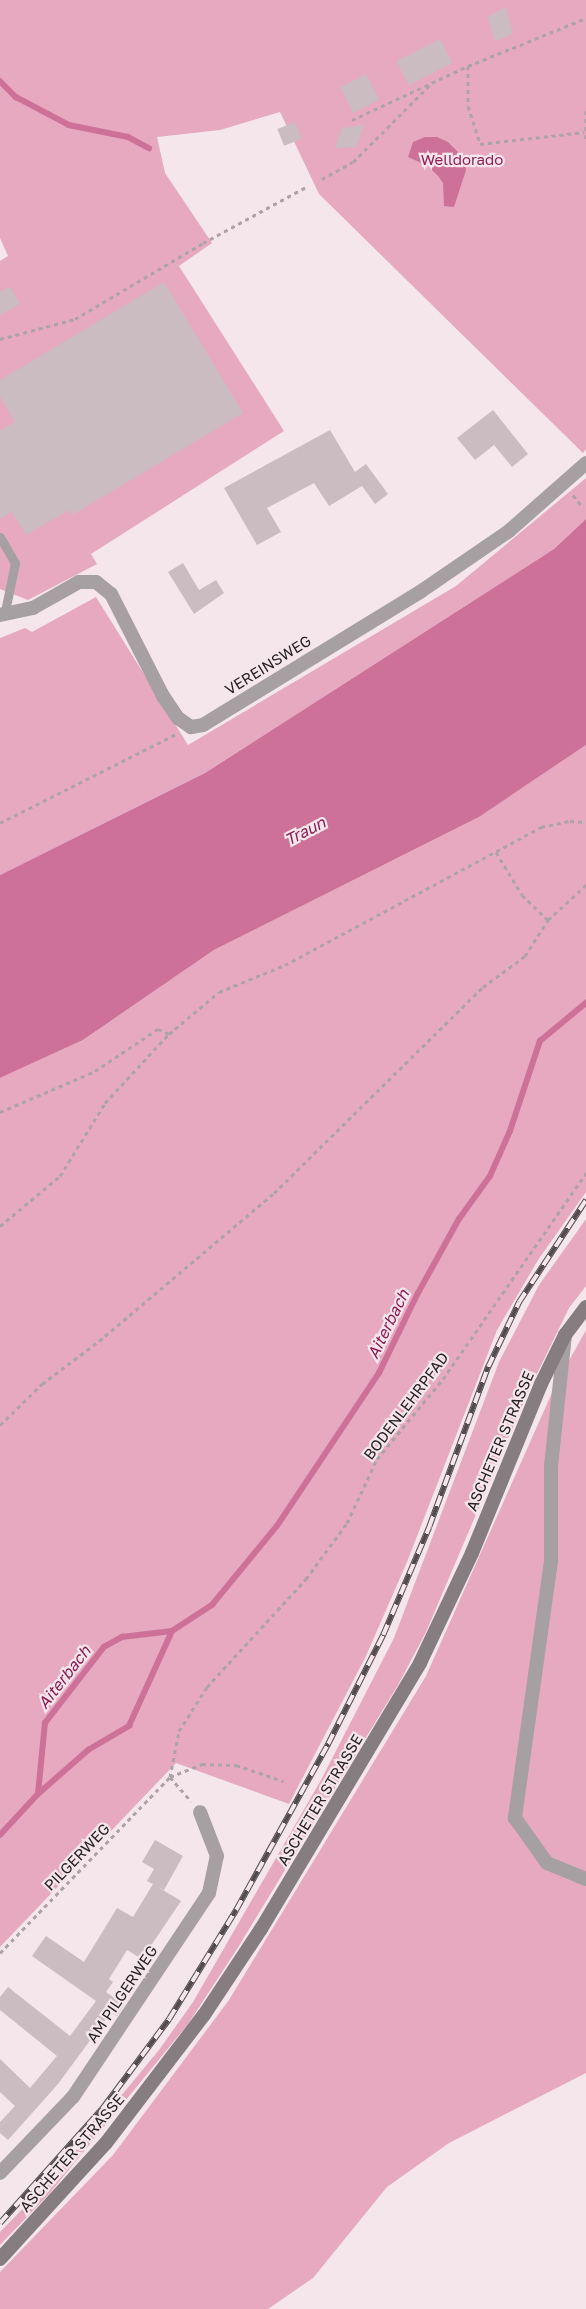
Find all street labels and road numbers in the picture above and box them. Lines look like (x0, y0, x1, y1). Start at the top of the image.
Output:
street label: VEREINSWEG (222, 631, 314, 699)
street label: BODENLEHRPFAD (360, 1349, 452, 1463)
street label: ASCHETER STRASSE (462, 1368, 538, 1514)
street label: ASCHETER STRASSE (274, 1731, 366, 1869)
street label: PILGERWEG (40, 1820, 114, 1894)
street label: AM PILGERWEG (83, 1942, 161, 2046)
street label: ASCHETER STRASSE (16, 2090, 128, 2216)

